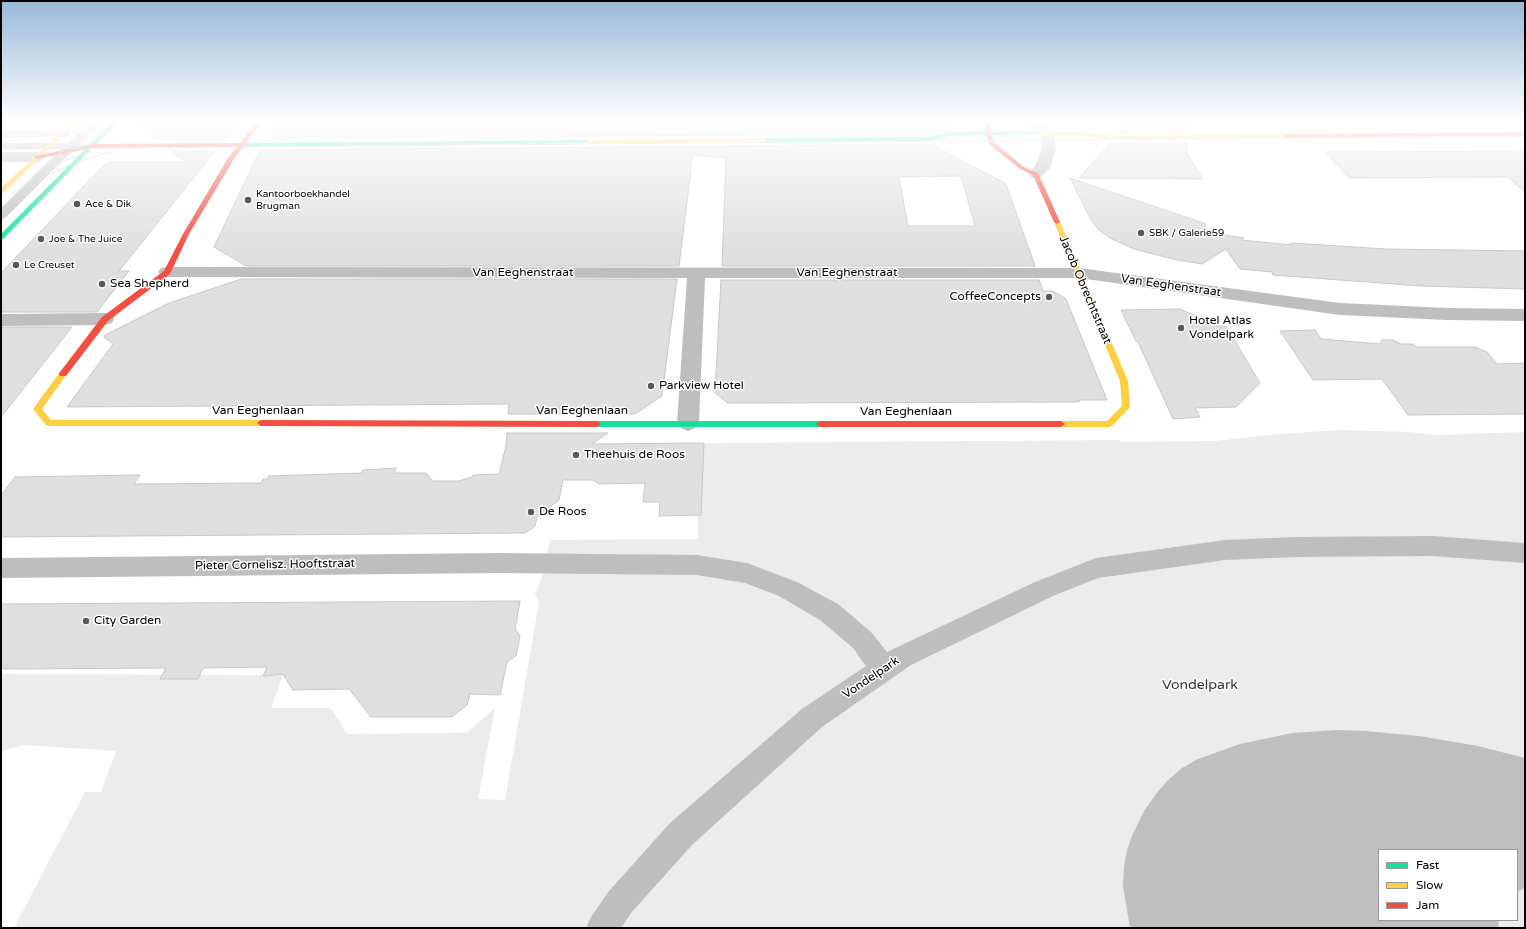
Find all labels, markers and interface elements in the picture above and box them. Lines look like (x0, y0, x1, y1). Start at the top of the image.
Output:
place label: Kantoorboekhandel Brugman (256, 188, 350, 212)
marker: Kantoorboekhandel Brugman (243, 195, 253, 205)
place label: Ace & Dik (85, 198, 131, 210)
marker: Ace & Dik (72, 199, 82, 209)
place label: SBK / Galerie59 (1149, 227, 1224, 239)
marker: SBK / Galerie59 (1136, 228, 1146, 238)
place label: Joe & The Juice (49, 233, 122, 245)
marker: Joe & The Juice (36, 234, 46, 244)
street label: Jacob Obrechtstraat (1056, 234, 1114, 346)
place label: Le Creuset (24, 259, 75, 271)
marker: Le Creuset (11, 260, 21, 270)
street label: Van Eeghenstraat (473, 266, 573, 280)
street label: Van Eeghenstraat (797, 266, 897, 280)
street label: Van Eeghenstraat (1120, 272, 1222, 300)
place label: Sea Shepherd (110, 277, 189, 291)
marker: Sea Shepherd (97, 279, 107, 289)
place label: CoffeeConcepts (949, 290, 1041, 304)
marker: CoffeeConcepts (1044, 292, 1054, 302)
place label: Hotel Atlas Vondelpark (1189, 314, 1254, 342)
marker: Hotel Atlas Vondelpark (1176, 323, 1186, 333)
place label: Parkview Hotel (659, 379, 744, 393)
marker: Parkview Hotel (646, 381, 656, 391)
street label: Van Eeghenlaan (212, 404, 304, 418)
street label: Van Eeghenlaan (536, 404, 628, 418)
street label: Van Eeghenlaan (860, 405, 952, 419)
place label: Theehuis de Roos (584, 448, 685, 462)
marker: Theehuis de Roos (571, 450, 581, 460)
place label: De Roos (539, 505, 587, 519)
marker: De Roos (526, 507, 536, 517)
street label: Pieter Cornelisz. Hooftstraat (195, 556, 355, 574)
place label: City Garden (94, 614, 161, 628)
marker: City Garden (81, 616, 91, 626)
street label: Vondelpark (840, 654, 902, 702)
park label: Vondelpark (1162, 677, 1238, 693)
legend (1378, 849, 1518, 921)
text: Fast (1416, 858, 1439, 872)
text: Slow (1416, 878, 1443, 892)
text: Jam (1416, 898, 1439, 912)

